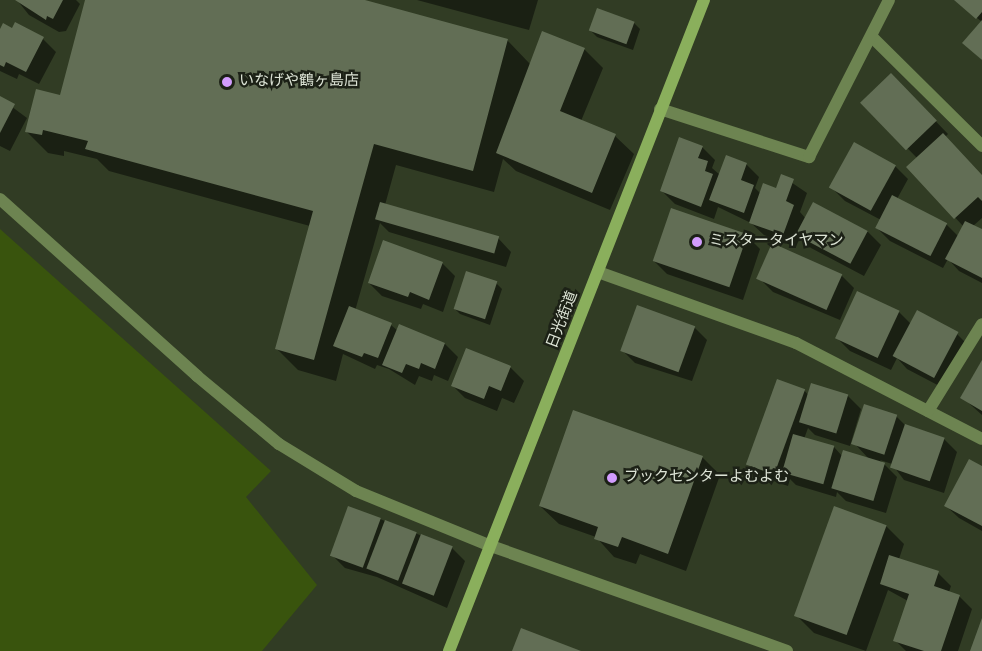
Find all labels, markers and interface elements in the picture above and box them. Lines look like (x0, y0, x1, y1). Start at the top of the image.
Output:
place label: いなげや鶴ヶ島店 (239, 73, 359, 91)
marker: いなげや鶴ヶ島店 (220, 75, 234, 89)
place label: ミスタータイヤマン (709, 233, 844, 251)
marker: ミスタータイヤマン (690, 235, 704, 249)
street label: 日光街道 (544, 289, 582, 351)
place label: ブックセンターよむよむ (624, 469, 789, 487)
marker: ブックセンターよむよむ (605, 471, 619, 485)

